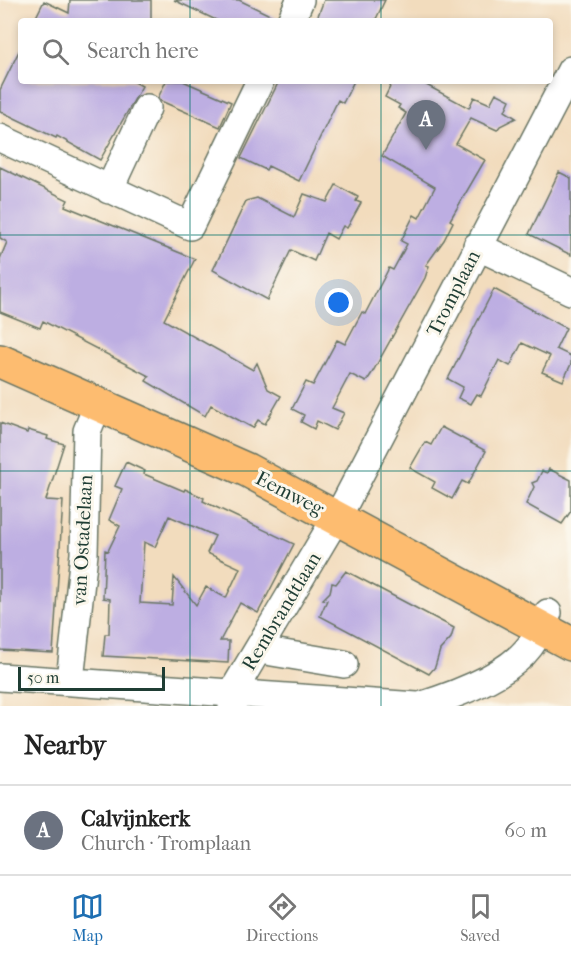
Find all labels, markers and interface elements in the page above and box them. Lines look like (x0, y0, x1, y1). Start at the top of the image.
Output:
search box (18, 18, 553, 84)
icon: search (39, 35, 72, 68)
text: Search here (87, 38, 199, 64)
pin: A (406, 100, 446, 150)
street label: Tromplaan (422, 246, 485, 340)
your location (324, 288, 353, 317)
street label: Eemweg (252, 467, 328, 520)
street label: van Ostadelaan (68, 474, 97, 606)
street label: Rembrandtlaan (237, 548, 326, 675)
scale bar (18, 664, 165, 692)
text: 50 m (27, 668, 59, 687)
text: Nearby (24, 730, 106, 761)
text: Calvijnkerk (81, 806, 190, 832)
text: A (37, 819, 50, 842)
text: 60 m (504, 819, 547, 842)
text: Church · Tromplaan (81, 832, 251, 855)
tab: Map (71, 890, 104, 945)
tab: Directions (246, 890, 318, 945)
tab: Saved (460, 890, 500, 945)

